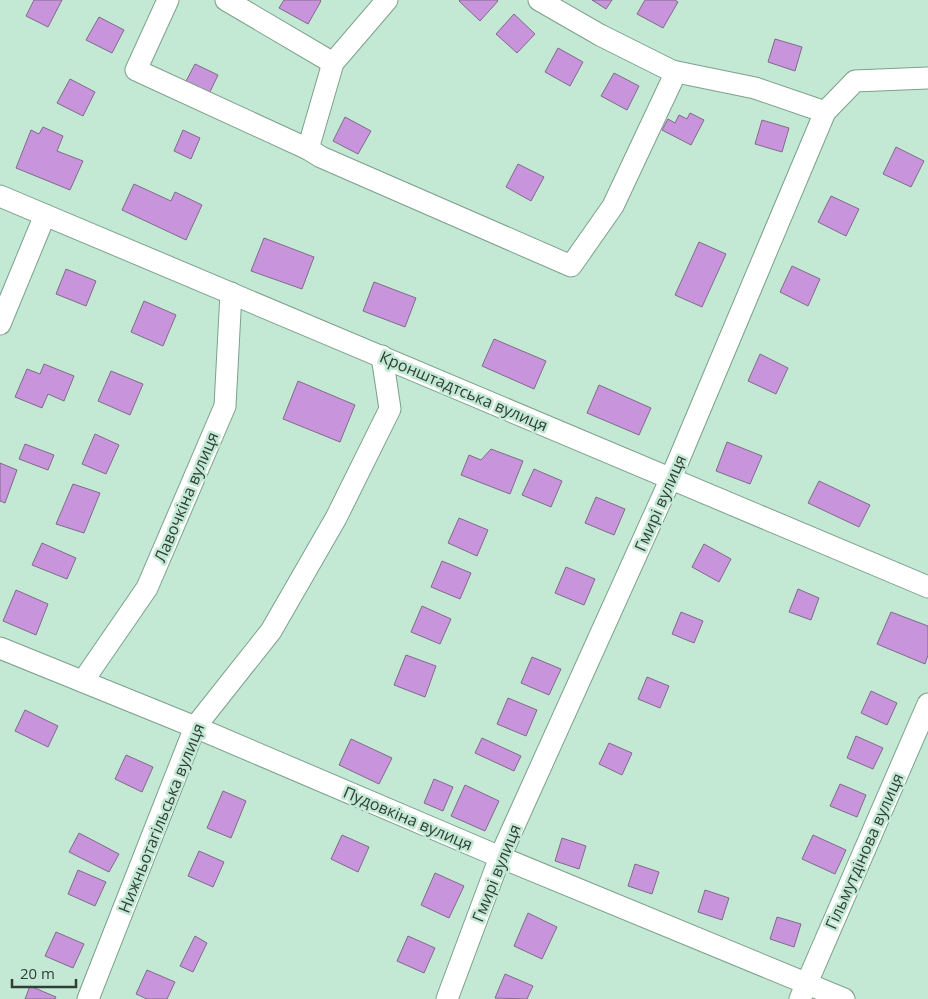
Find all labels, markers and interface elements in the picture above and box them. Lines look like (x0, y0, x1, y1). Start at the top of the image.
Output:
street label: Кронштадтська вулиця (377, 346, 551, 436)
street label: Лавочкіна вулиця (149, 428, 223, 566)
street label: Гмирі вулиця (629, 451, 691, 555)
street label: Нижньотагільська вулиця (113, 720, 209, 916)
street label: Гільмутдінова вулиця (820, 769, 908, 933)
street label: Пудовкіна вулиця (340, 781, 476, 855)
street label: Гмирі вулиця (466, 821, 526, 925)
scale bar (12, 956, 76, 988)
text: 20 m (20, 963, 55, 983)

